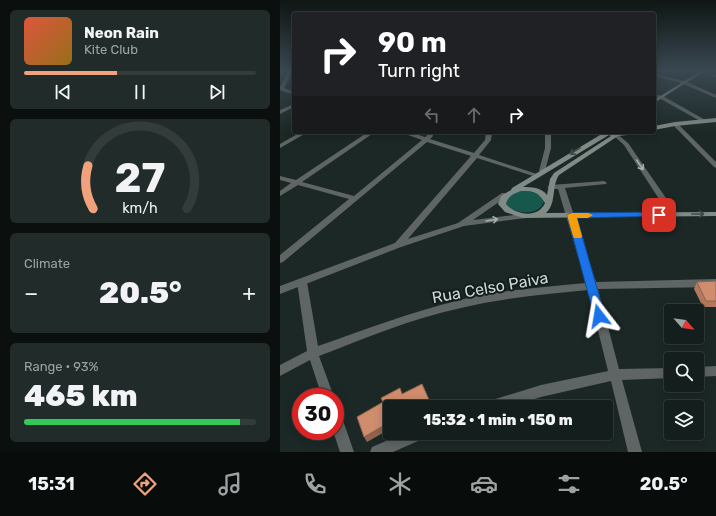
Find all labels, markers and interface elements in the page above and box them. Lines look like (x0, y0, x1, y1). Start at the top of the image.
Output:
text: Neon Rain (84, 24, 159, 42)
text: 90 m (378, 26, 447, 59)
icon: right (312, 28, 364, 80)
text: Kite Club (84, 42, 138, 57)
text: Turn right (378, 60, 460, 82)
icon: previous (52, 81, 74, 103)
icon: pause (129, 81, 151, 103)
icon: next (206, 81, 228, 103)
icon: left (421, 104, 443, 126)
icon: ahead (463, 104, 485, 126)
icon: right (505, 104, 527, 126)
one-way arrow (569, 148, 581, 156)
text: 27 (115, 153, 165, 202)
one-way arrow (636, 159, 644, 170)
pin (642, 198, 676, 232)
text: km/h (122, 200, 158, 217)
icon: arrive (648, 204, 670, 226)
one-way arrow (691, 210, 704, 218)
one-way arrow (485, 216, 498, 224)
text: Climate (24, 256, 70, 271)
street label: Rua Celso Paiva (430, 268, 550, 307)
text: 20.5° (99, 275, 182, 311)
text: − (24, 280, 38, 307)
text: + (242, 280, 256, 307)
position arrow (578, 295, 620, 337)
north arrow (664, 304, 704, 344)
map controls (664, 304, 704, 440)
button: search (664, 352, 704, 392)
text: Range · 93% (24, 359, 98, 374)
text: 465 km (24, 378, 138, 414)
speed limit sign: 30 (292, 388, 344, 440)
button: layers (664, 400, 704, 440)
text: 15:32 · 1 min · 150 m (423, 411, 573, 429)
icon: directions (131, 470, 159, 498)
icon: music (216, 470, 244, 498)
icon: phone (301, 470, 329, 498)
icon: climate (386, 470, 414, 498)
icon: car (470, 470, 498, 498)
icon: filters (555, 470, 583, 498)
text: 15:31 (28, 473, 75, 495)
text: 20.5° (640, 473, 688, 495)

